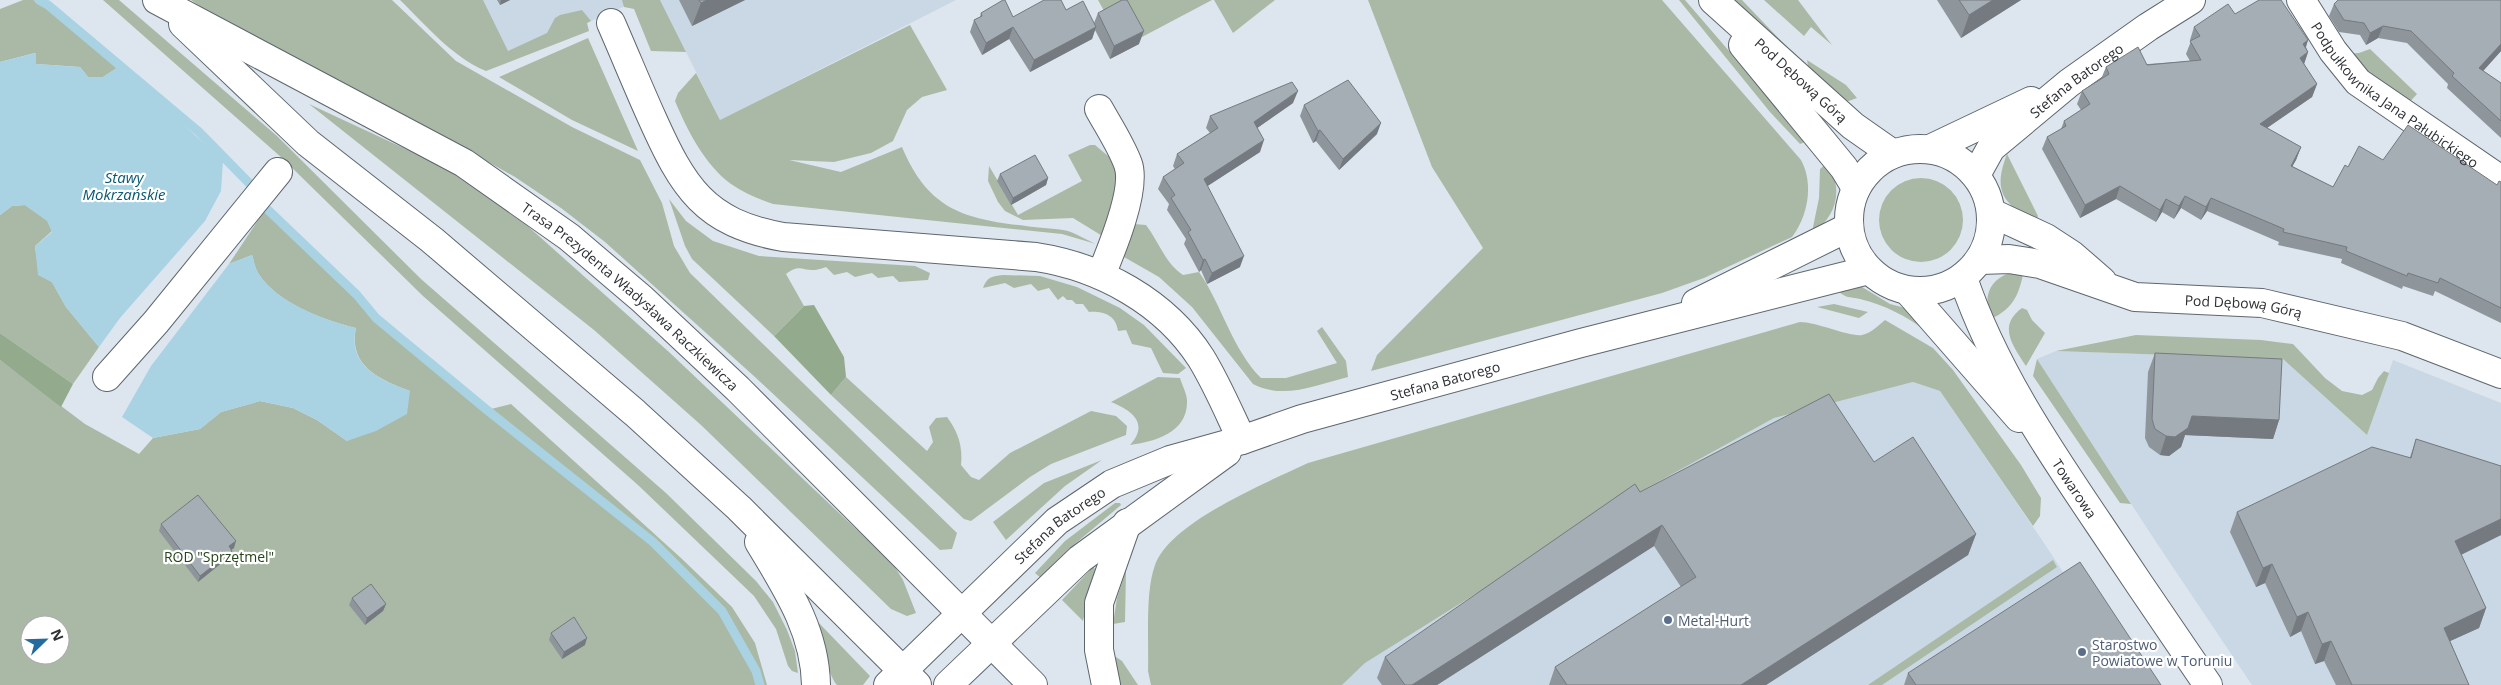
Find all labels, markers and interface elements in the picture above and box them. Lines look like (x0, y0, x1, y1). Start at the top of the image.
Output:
street label: Podpułkownika Jana Pałubickiego (2307, 18, 2483, 172)
street label: Pod Dębową Górą (1751, 33, 1852, 126)
street label: Stefana Batorego (2025, 38, 2127, 122)
water label: Stawy Mokrzańskie (82, 167, 166, 204)
street label: Trasa Prezydenta Władysława Raczkiewicza (518, 197, 743, 394)
street label: Pod Dębową Górą (2184, 290, 2304, 322)
street label: Stefana Batorego (1388, 356, 1502, 404)
street label: Towarowa (2048, 455, 2102, 522)
street label: Stefana Batorego (1009, 482, 1109, 567)
park label: ROD "Sprzętmel" (164, 547, 274, 566)
place label: Metal-Hurt (1678, 611, 1749, 630)
marker: Metal-Hurt (1662, 614, 1674, 626)
north arrow (20, 615, 70, 665)
text: N (46, 626, 68, 644)
place label: Starostwo Powiatowe w Toruniu (2092, 635, 2232, 670)
marker: Starostwo Powiatowe w Toruniu (2076, 646, 2088, 658)

